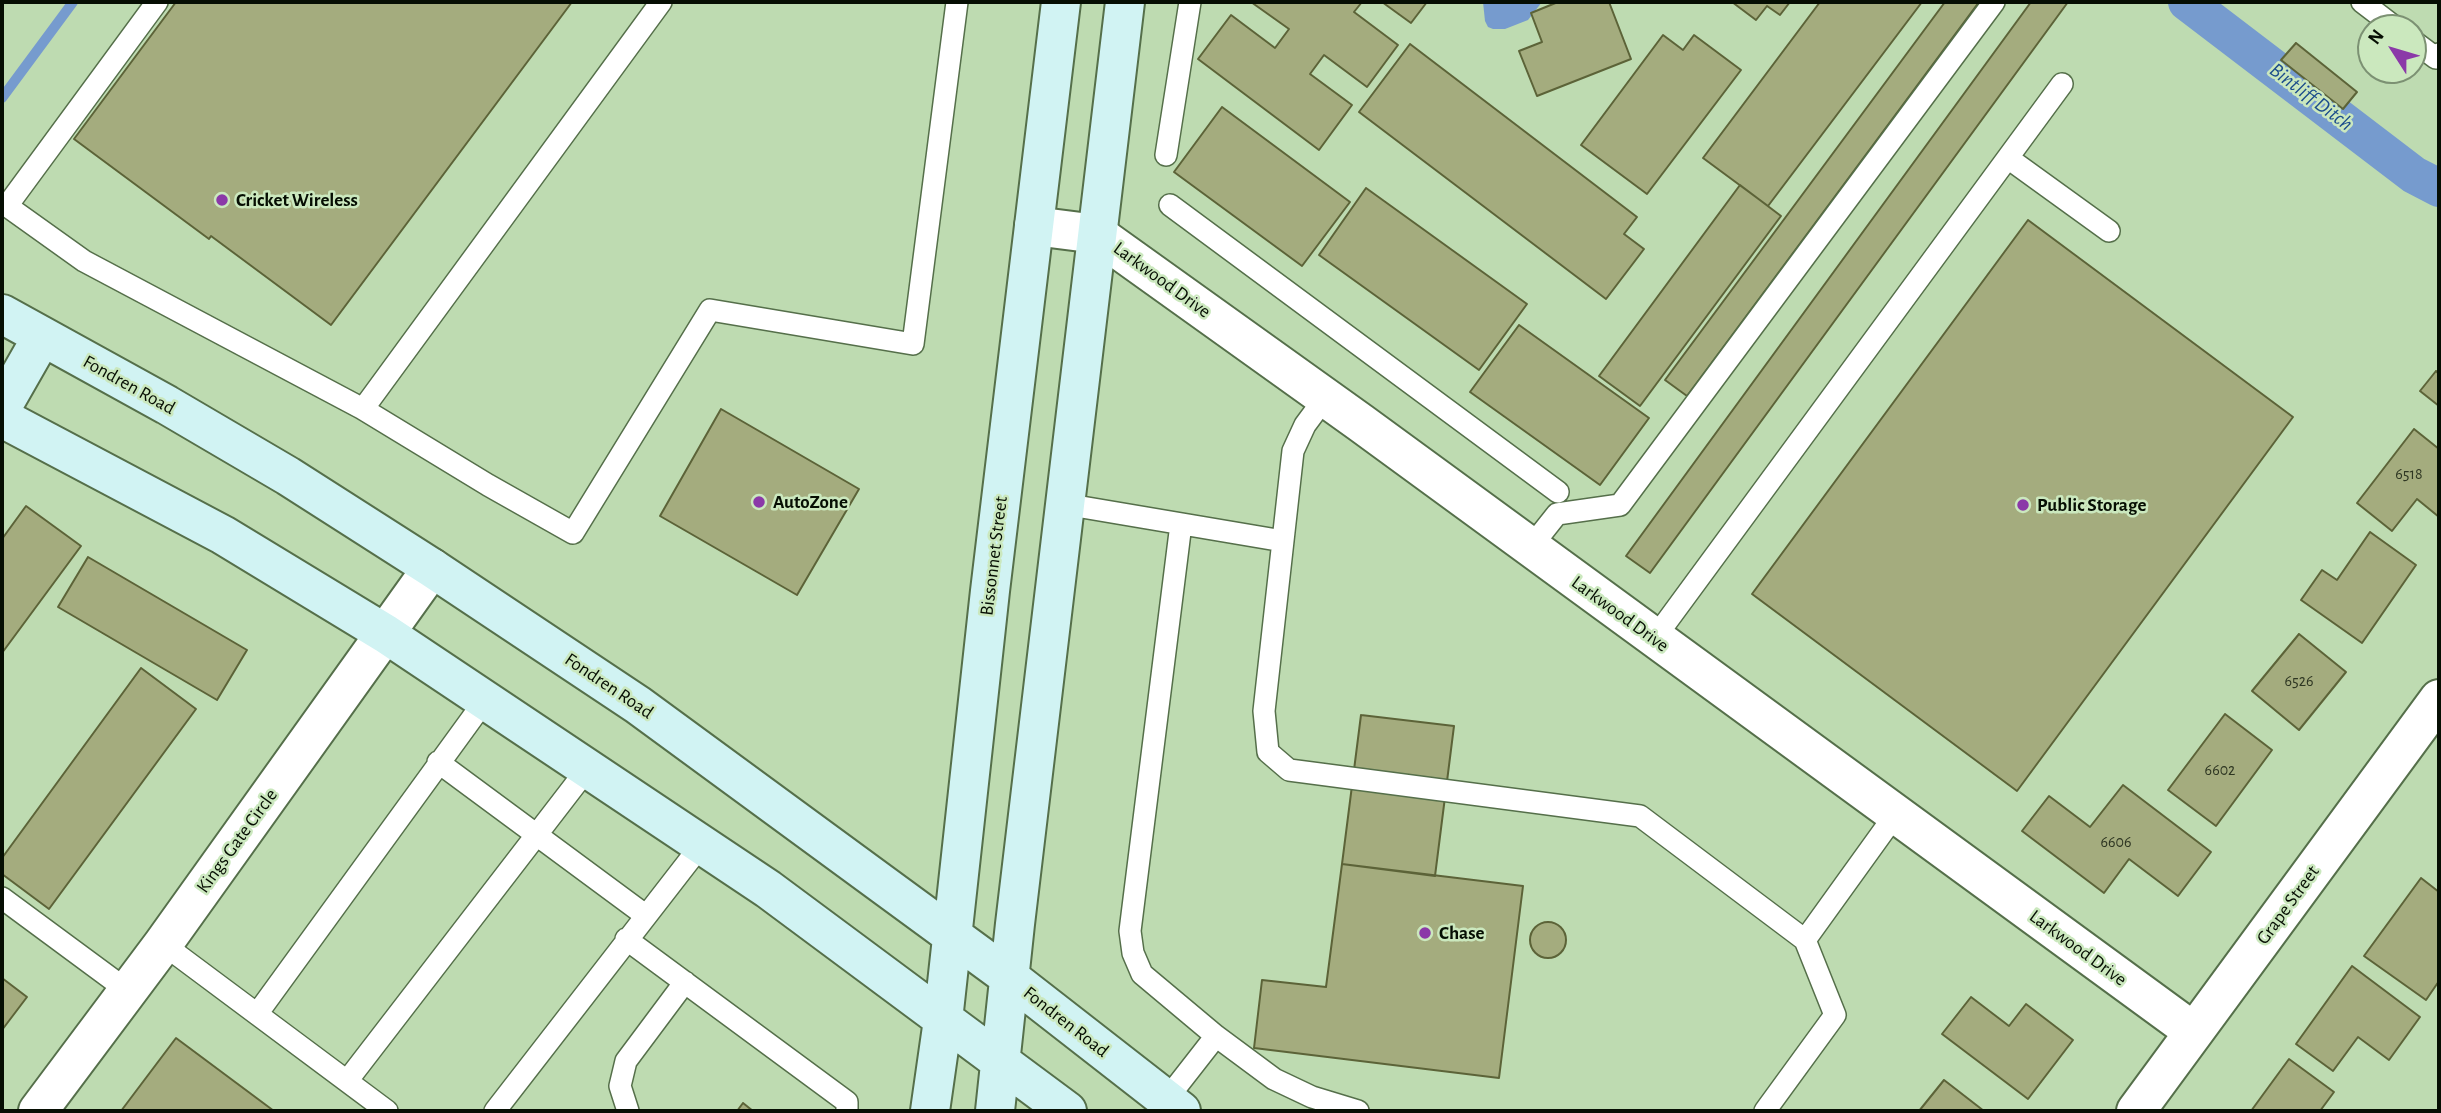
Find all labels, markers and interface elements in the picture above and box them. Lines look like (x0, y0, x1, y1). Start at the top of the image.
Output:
north arrow (2357, 14, 2427, 84)
text: N (2365, 26, 2388, 48)
water label: Bintliff Ditch (2264, 58, 2358, 136)
place label: Cricket Wireless (236, 189, 358, 211)
marker: Cricket Wireless (214, 192, 230, 208)
street label: Larkwood Drive (1109, 237, 1215, 323)
street label: Fondren Road (79, 350, 179, 420)
house number: 6518 (2395, 464, 2423, 484)
place label: AutoZone (773, 491, 848, 513)
marker: AutoZone (751, 494, 767, 510)
place label: Public Storage (2037, 494, 2146, 516)
street label: Bissonnet Street (975, 495, 1013, 617)
marker: Public Storage (2015, 497, 2031, 513)
street label: Larkwood Drive (1567, 571, 1673, 657)
street label: Fondren Road (560, 648, 658, 724)
house number: 6526 (2284, 671, 2314, 691)
house number: 6602 (2205, 760, 2235, 780)
street label: Kings Gate Circle (192, 784, 282, 898)
house number: 6606 (2100, 832, 2132, 852)
street label: Grape Street (2252, 861, 2324, 949)
street label: Larkwood Drive (2025, 905, 2131, 991)
place label: Chase (1439, 922, 1484, 944)
marker: Chase (1417, 925, 1433, 941)
street label: Fondren Road (1019, 982, 1113, 1062)

